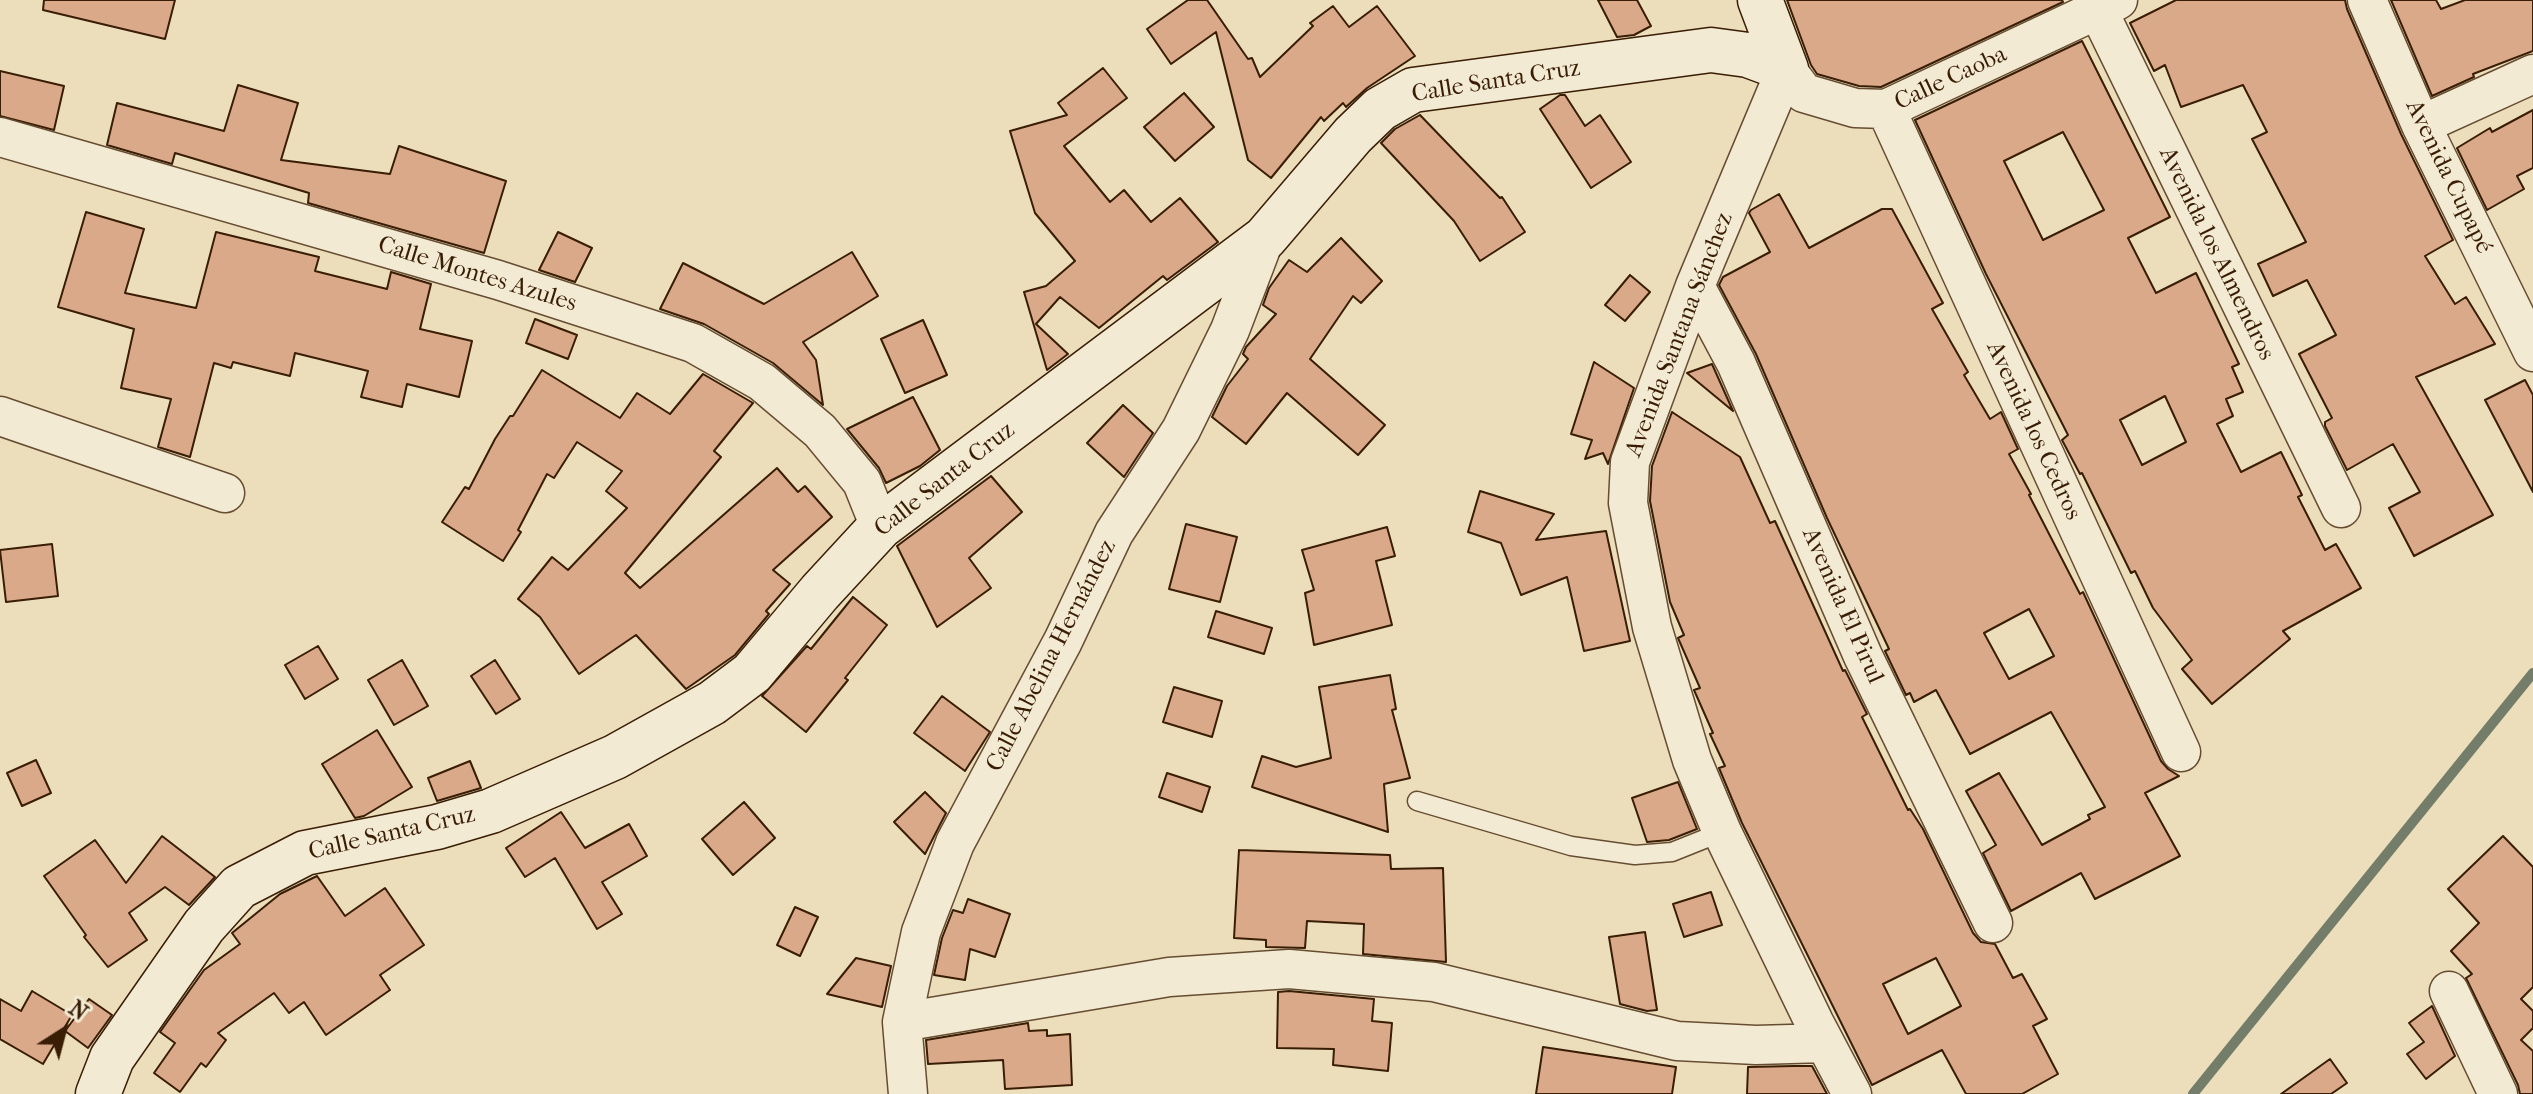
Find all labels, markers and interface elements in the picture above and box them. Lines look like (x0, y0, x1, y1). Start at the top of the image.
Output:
street label: Calle Caoba (1890, 41, 2012, 117)
street label: Calle Santa Cruz (1410, 54, 1582, 110)
street label: Avenida Cupapé (2398, 95, 2498, 259)
street label: Avenida los Almendros (2152, 143, 2280, 365)
street label: Avenida Santana Sánchez (1620, 209, 1740, 461)
street label: Calle Montes Azules (374, 231, 580, 319)
street label: Avenida los Cedros (1979, 337, 2087, 525)
street label: Calle Santa Cruz (869, 416, 1021, 544)
street label: Avenida El Pirul (1795, 524, 1889, 688)
street label: Calle Abelina Hernández (981, 535, 1123, 777)
street label: Calle Santa Cruz (306, 801, 478, 867)
north arrow (24, 990, 104, 1070)
text: N (64, 995, 92, 1026)

